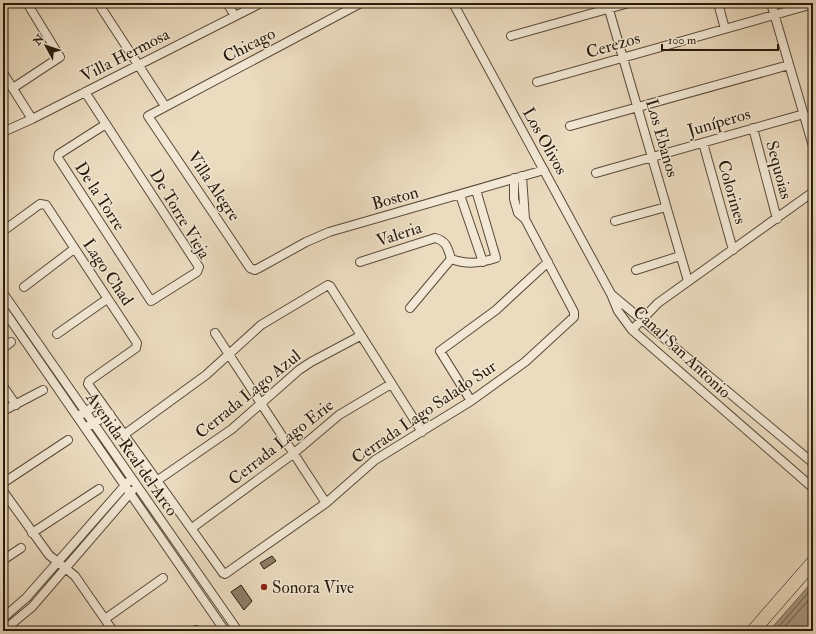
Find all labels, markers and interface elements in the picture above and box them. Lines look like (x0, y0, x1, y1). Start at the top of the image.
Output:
street label: Villa Hermosa (77, 23, 174, 86)
street label: Chicago (219, 23, 279, 67)
north arrow (26, 26, 66, 66)
scale bar (662, 26, 778, 52)
street label: Cerezos (584, 27, 643, 63)
text: N (30, 31, 48, 49)
text: 100 m (668, 33, 697, 48)
street label: Los Ebanos (641, 97, 683, 180)
street label: Juníperos (684, 103, 753, 142)
street label: Los Olivos (518, 104, 572, 178)
street label: Sequoias (761, 138, 797, 202)
street label: Villa Alegre (183, 147, 245, 225)
street label: De la Torre (70, 158, 130, 234)
street label: Colorines (713, 158, 751, 227)
street label: De Torre Vieja (145, 165, 216, 264)
street label: Boston (369, 181, 421, 215)
street label: Valeria (373, 216, 425, 251)
street label: Lago Chad (78, 235, 138, 310)
street label: Canal San Antonio (629, 301, 735, 403)
street label: Cerrada Lago Azul (191, 345, 306, 443)
street label: Cerrada Lago Salado Sur (348, 355, 501, 468)
street label: Avenida Real del Arco (81, 387, 183, 520)
street label: Cerrada Lago Erie (224, 394, 338, 490)
place label: Sonora Vive (272, 577, 354, 598)
marker: Sonora Vive (259, 582, 269, 592)

